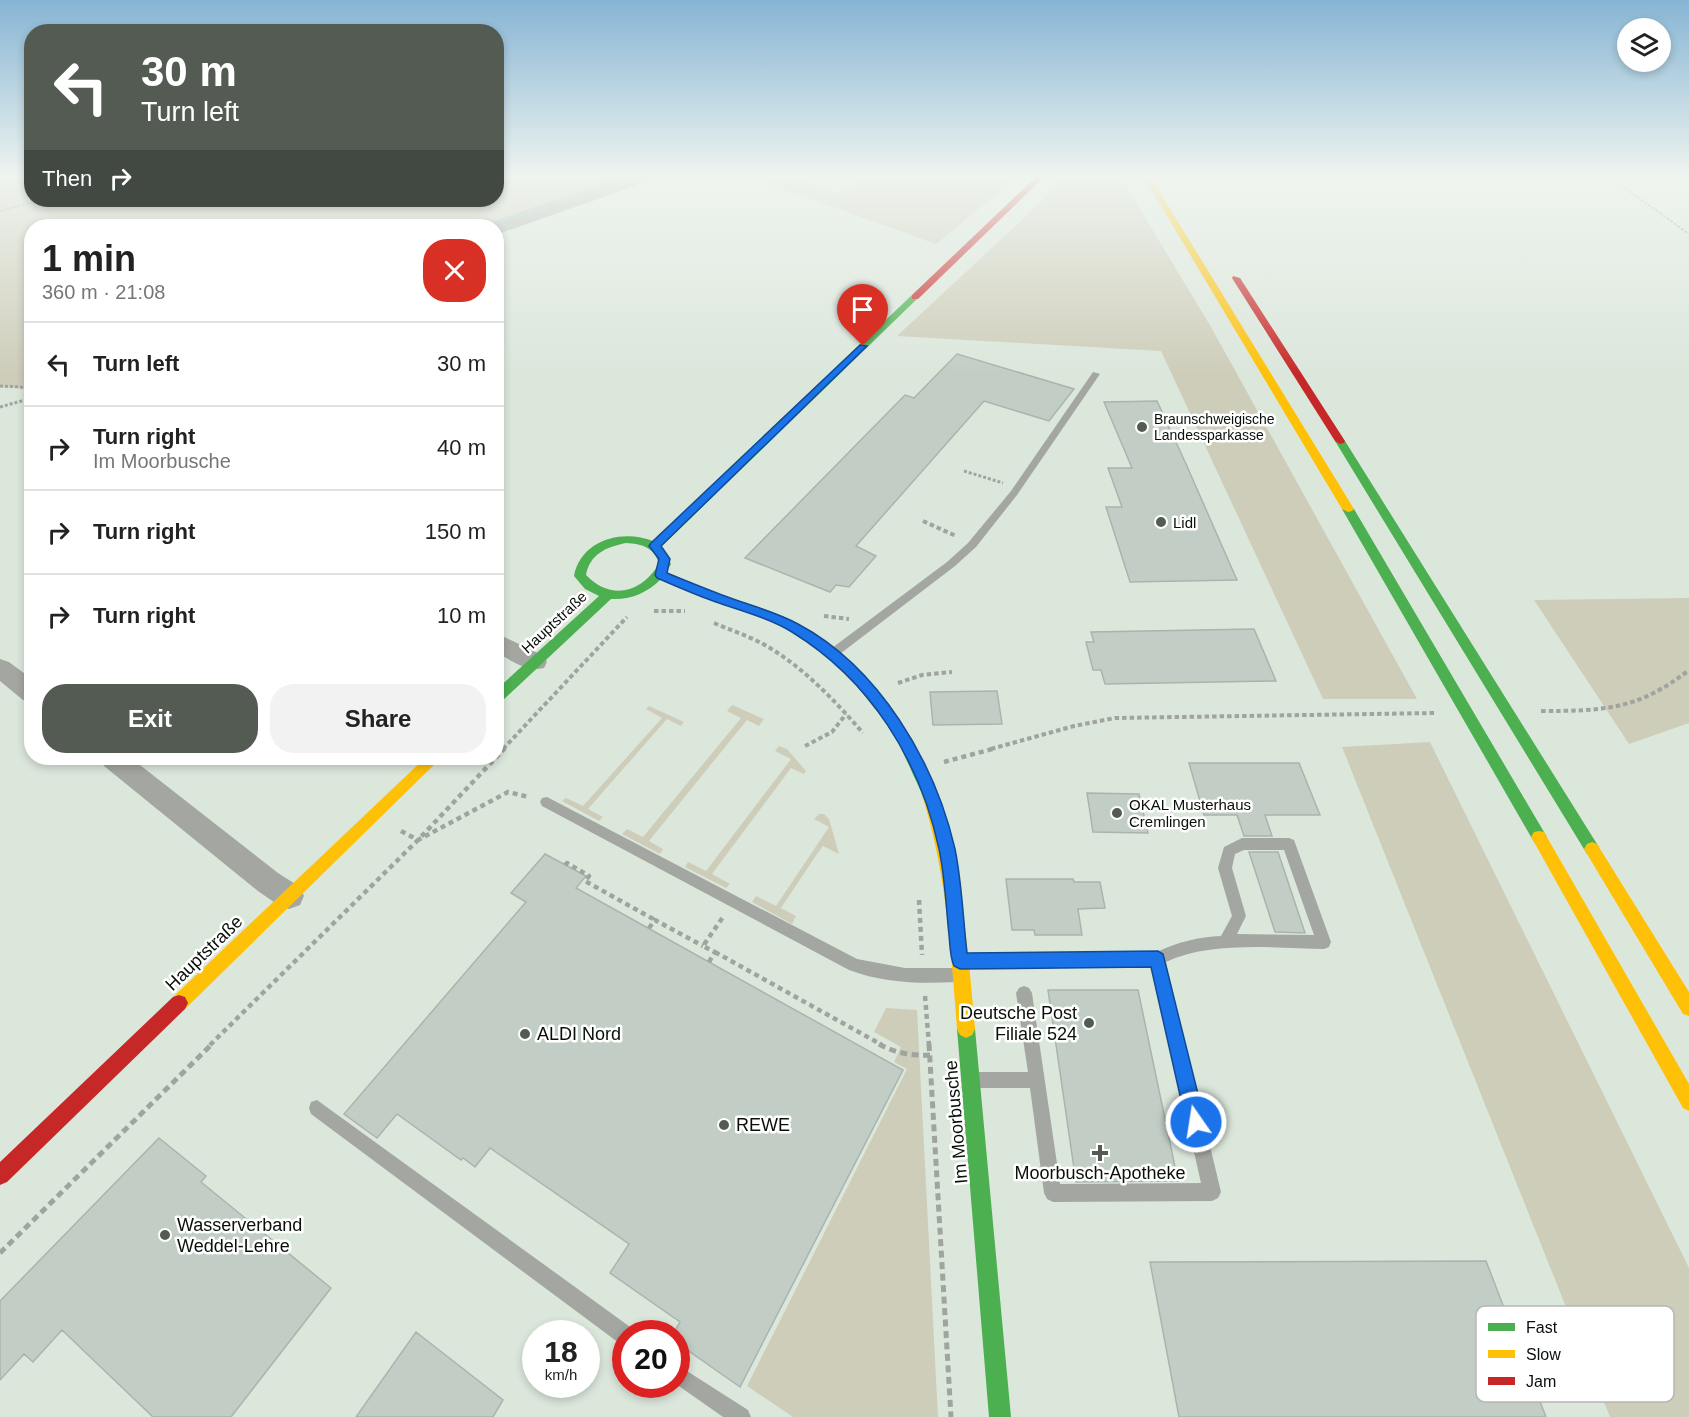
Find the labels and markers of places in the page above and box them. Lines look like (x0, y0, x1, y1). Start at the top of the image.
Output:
pin (837, 284, 888, 346)
place label: Braunschweigische Landessparkasse (1154, 411, 1275, 443)
marker: Braunschweigische Landessparkasse (1135, 420, 1149, 434)
place label: Lidl (1173, 514, 1196, 531)
marker: Lidl (1154, 515, 1168, 529)
place label: OKAL Musterhaus Cremlingen (1129, 796, 1251, 830)
marker: OKAL Musterhaus Cremlingen (1110, 806, 1124, 820)
place label: Deutsche Post Filiale 524 (960, 1003, 1077, 1044)
marker: Deutsche Post Filiale 524 (1082, 1016, 1096, 1030)
place label: ALDI Nord (537, 1024, 621, 1044)
marker: ALDI Nord (518, 1027, 532, 1041)
place label: REWE (736, 1115, 790, 1135)
marker: REWE (717, 1118, 731, 1132)
marker: Moorbusch-Apotheke (1093, 1146, 1107, 1160)
place label: Moorbusch-Apotheke (1014, 1163, 1186, 1183)
place label: Wasserverband Weddel-Lehre (177, 1215, 302, 1256)
marker: Wasserverband Weddel-Lehre (158, 1228, 172, 1242)

